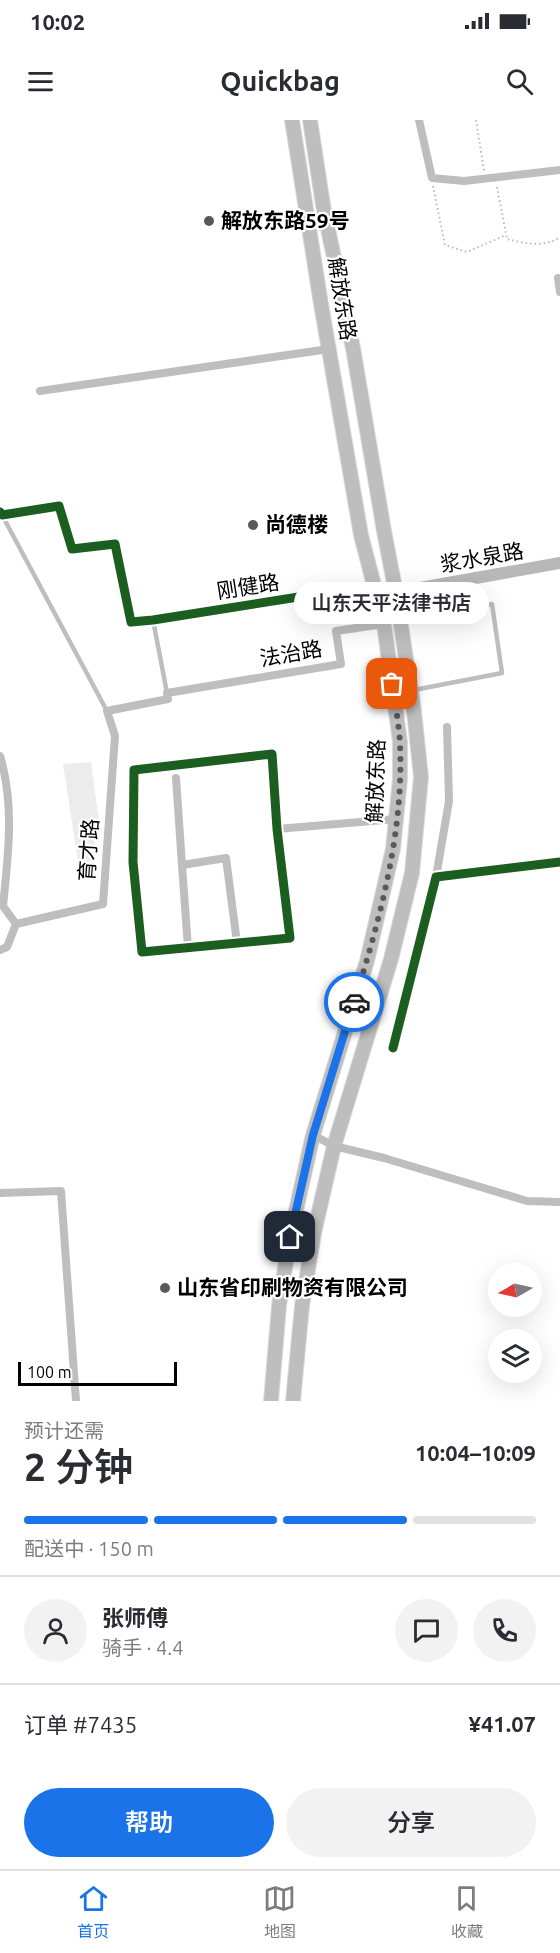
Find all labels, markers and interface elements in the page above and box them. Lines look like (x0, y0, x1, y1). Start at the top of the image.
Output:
text: 10:02 (30, 9, 85, 34)
icon: menu (24, 65, 57, 98)
icon: search (503, 65, 536, 98)
text: Quickbag (220, 66, 340, 96)
place label: 解放东路59号 (221, 208, 350, 232)
marker: 解放东路59号 (202, 214, 216, 228)
street label: 解放东路 (325, 255, 361, 342)
place label: 尚德楼 (265, 512, 328, 536)
marker: 尚德楼 (246, 518, 260, 532)
street label: 浆水泉路 (438, 538, 525, 576)
street label: 刚健路 (215, 569, 281, 603)
callout: 山东天平法律书店 (294, 582, 490, 624)
text: 山东天平法律书店 (312, 591, 472, 614)
street label: 法治路 (258, 636, 324, 670)
pin (366, 658, 417, 709)
icon: bag (375, 667, 408, 700)
street label: 解放东路 (362, 739, 388, 823)
street label: 育才路 (74, 818, 102, 882)
courier (324, 972, 384, 1032)
icon: car (338, 986, 371, 1019)
pin (264, 1211, 315, 1262)
icon: home (273, 1220, 306, 1253)
north arrow (488, 1263, 542, 1317)
map controls (488, 1263, 542, 1383)
place label: 山东省印刷物资有限公司 (177, 1275, 408, 1299)
marker: 山东省印刷物资有限公司 (158, 1281, 172, 1295)
button: layers (488, 1329, 542, 1383)
scale bar (18, 1359, 177, 1386)
text: 100 m (27, 1363, 72, 1381)
text: 预计还需 (24, 1419, 104, 1442)
text: 10:04–10:09 (415, 1440, 536, 1465)
text: 2 分钟 (24, 1445, 133, 1488)
text: 配送中 · 150 m (24, 1537, 154, 1560)
button: person (24, 1599, 87, 1662)
button: chat (395, 1599, 458, 1662)
button: phone (473, 1599, 536, 1662)
text: 张师傅 (102, 1605, 168, 1630)
text: 骑手 · 4.4 (102, 1636, 184, 1659)
text: ¥41.07 (469, 1711, 536, 1736)
text: 订单 #7435 (24, 1712, 137, 1737)
button: 帮助 (24, 1788, 274, 1857)
button: 分享 (286, 1788, 536, 1857)
tab: 首页 (77, 1882, 110, 1942)
tab: 地图 (263, 1882, 296, 1942)
tab: 收藏 (450, 1882, 483, 1942)

